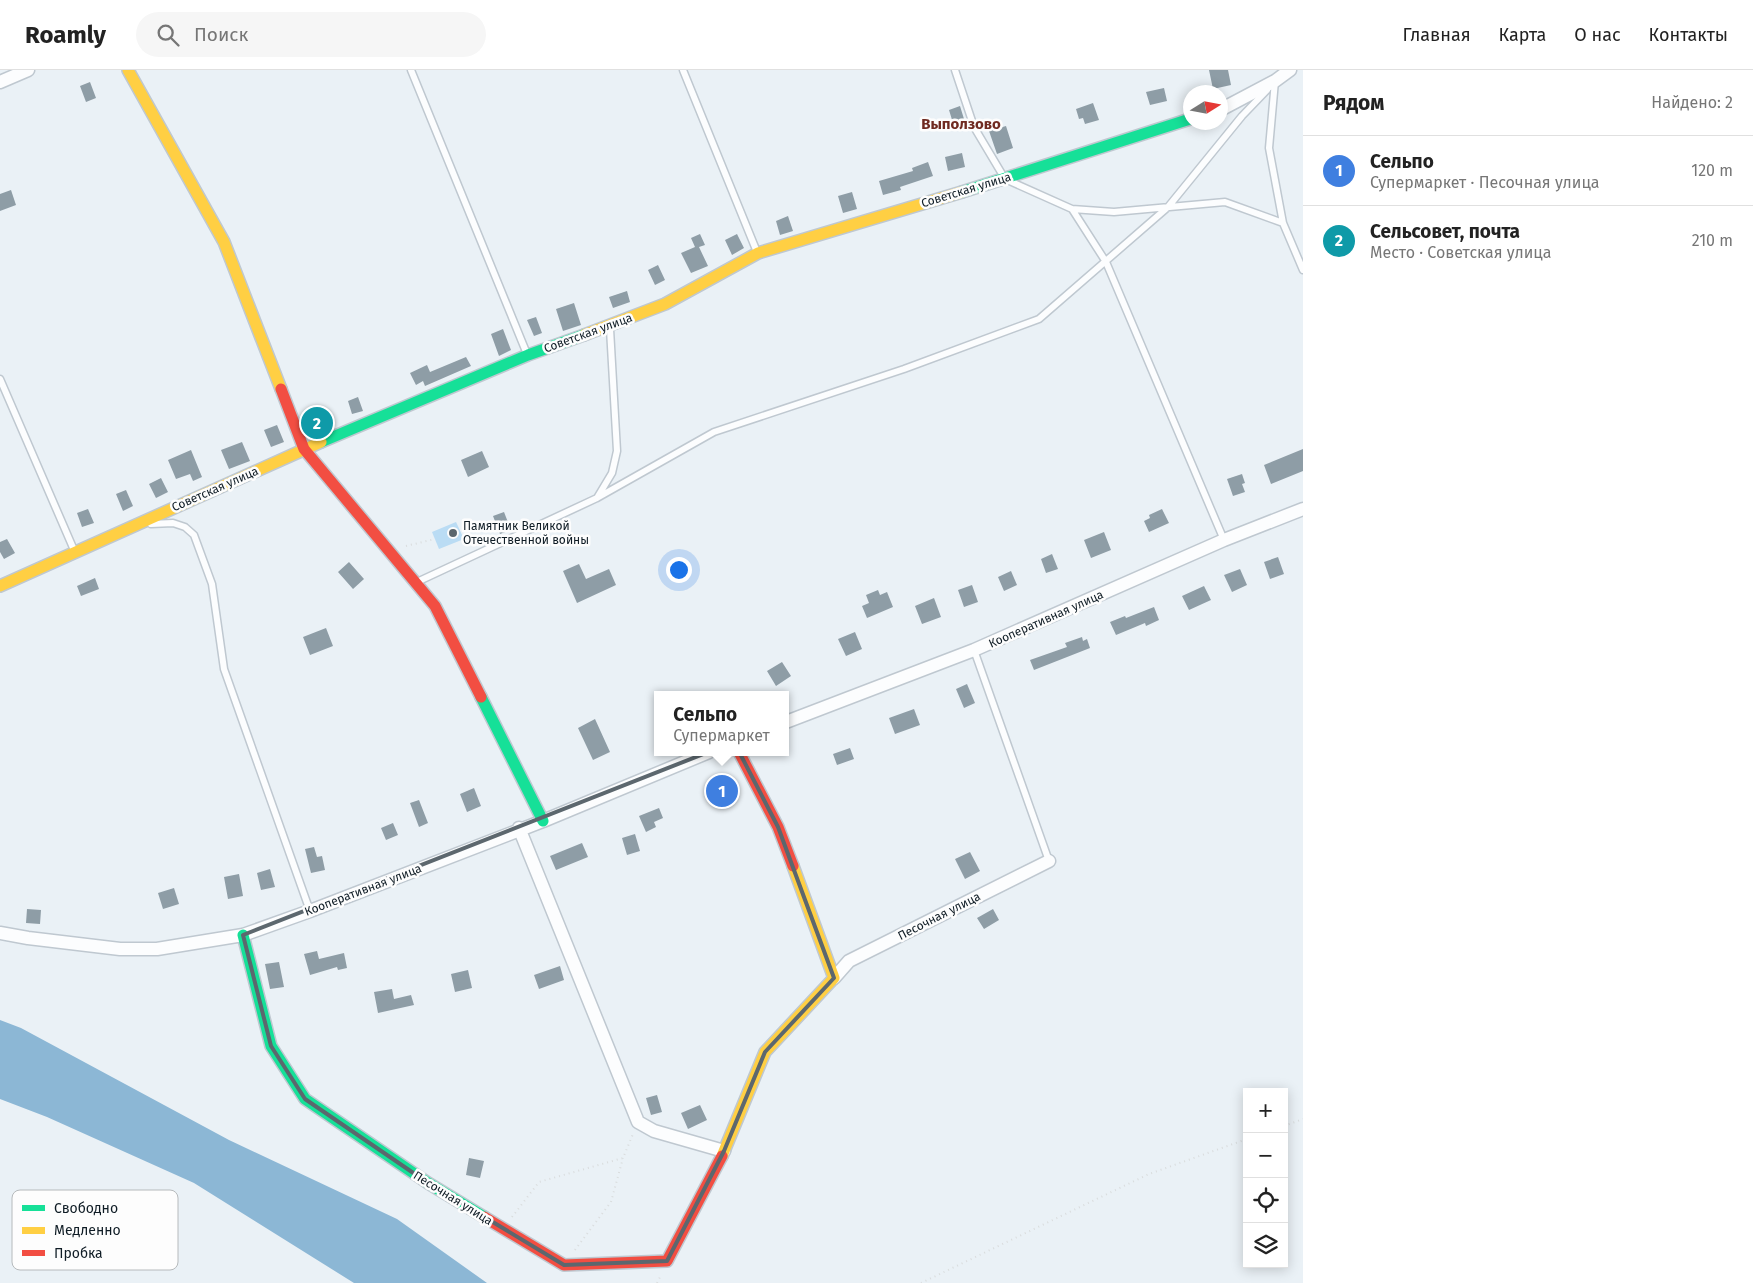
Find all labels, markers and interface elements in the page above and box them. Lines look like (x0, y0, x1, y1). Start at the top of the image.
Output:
search box (136, 12, 486, 57)
text: Roamly (25, 21, 106, 49)
icon: search (154, 21, 182, 49)
text: Поиск (194, 23, 248, 46)
text: Главная (1403, 24, 1471, 46)
text: Карта (1499, 24, 1546, 46)
text: О нас (1574, 24, 1621, 46)
text: Контакты (1649, 24, 1728, 46)
north arrow (1183, 85, 1228, 130)
text: Рядом (1323, 90, 1384, 116)
text: Найдено: 2 (1651, 93, 1733, 112)
district label: Выползово (921, 115, 1001, 133)
text: Сельпо (1370, 150, 1434, 173)
text: 1 (1335, 161, 1343, 180)
text: 120 m (1691, 161, 1733, 180)
street label: Советская улица (919, 170, 1013, 210)
text: Супермаркет · Песочная улица (1370, 173, 1600, 192)
text: Сельсовет, почта (1370, 220, 1520, 243)
text: 2 (1335, 231, 1343, 250)
text: 210 m (1692, 231, 1733, 250)
text: Место · Советская улица (1370, 243, 1551, 262)
street label: Советская улица (542, 310, 634, 356)
pin: 2 (301, 404, 333, 442)
street label: Советская улица (170, 464, 260, 514)
place label: Памятник Великой Отечественной войны (463, 519, 589, 547)
marker: Памятник Великой Отечественной войны (447, 527, 459, 539)
your location (666, 557, 692, 583)
street label: Кооперативная улица (986, 587, 1106, 651)
popup (654, 691, 789, 756)
text: Сельпо (673, 703, 737, 726)
text: Супермаркет (673, 726, 770, 745)
pin: 1 (706, 772, 738, 810)
street label: Кооперативная улица (303, 861, 423, 919)
street label: Песочная улица (895, 889, 983, 943)
map controls (1243, 1088, 1288, 1268)
button: + (1243, 1088, 1288, 1133)
button: − (1243, 1133, 1288, 1178)
street label: Песочная улица (411, 1168, 495, 1228)
button: locate (1243, 1178, 1288, 1223)
legend (12, 1190, 178, 1270)
text: Свободно (54, 1200, 118, 1217)
text: Медленно (54, 1222, 121, 1239)
button: layers (1243, 1223, 1288, 1268)
text: Пробка (54, 1245, 103, 1262)

